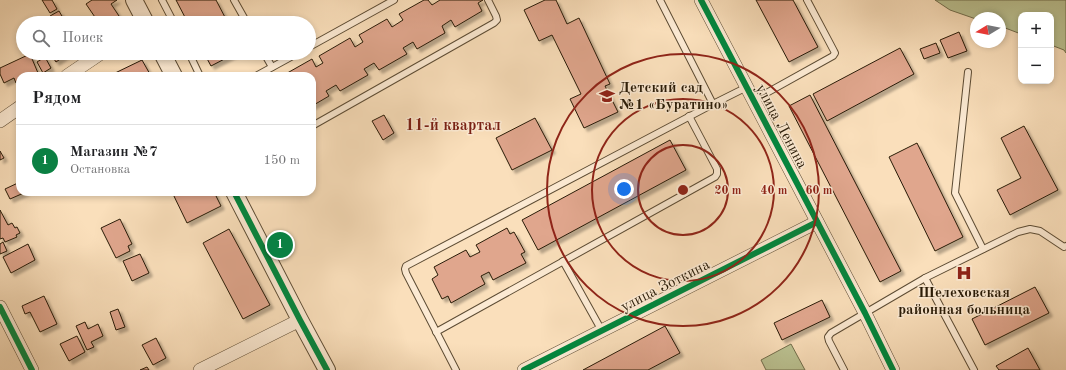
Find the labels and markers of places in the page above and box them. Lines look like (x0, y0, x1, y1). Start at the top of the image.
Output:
place label: Детский сад №1 «Буратино» (619, 81, 728, 113)
school or university icon: Детский сад №1 «Буратино» (598, 87, 616, 105)
centre of rings (676, 183, 690, 197)
pin: 1 (267, 230, 293, 260)
hospital icon: Шелеховская районная больница (955, 264, 973, 282)
place label: Шелеховская районная больница (898, 286, 1030, 318)

